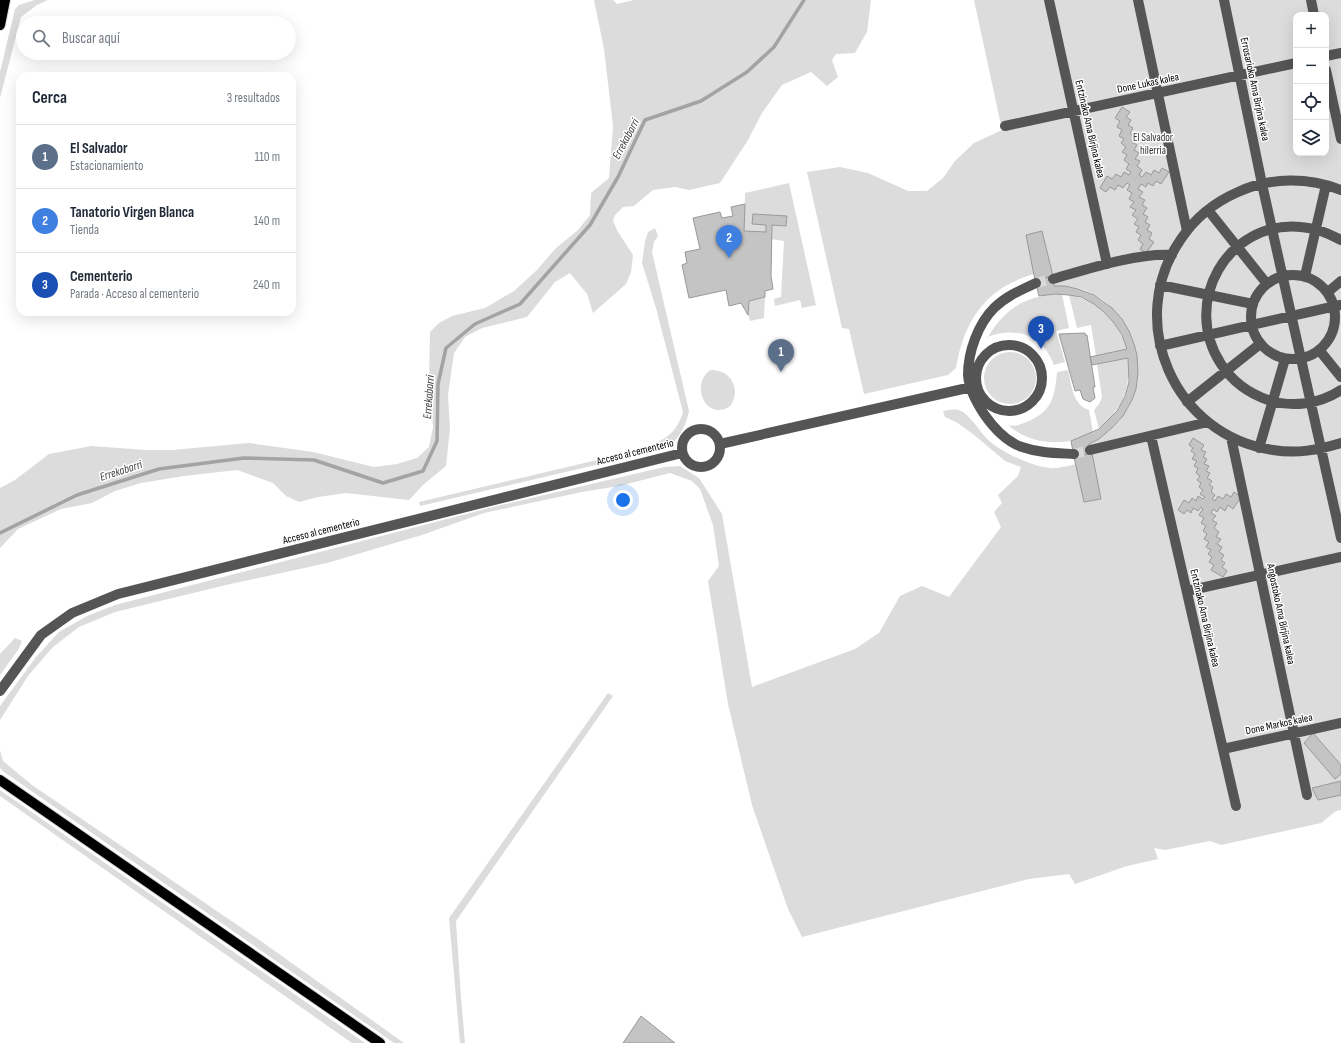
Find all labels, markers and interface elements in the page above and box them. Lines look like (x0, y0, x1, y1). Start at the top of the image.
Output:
map controls (1293, 12, 1329, 156)
button: + (1293, 12, 1329, 48)
search box (16, 16, 296, 60)
icon: search (30, 27, 52, 49)
text: Buscar aquí (62, 29, 120, 48)
street label: Errosarioko Ama Birjina kalea (1238, 36, 1272, 142)
button: − (1293, 48, 1329, 84)
street label: Done Lukas kalea (1116, 70, 1180, 96)
street label: Entzinako Ama Birjina kalea (1072, 79, 1108, 179)
button: locate (1293, 84, 1329, 120)
text: Cerca (32, 88, 67, 108)
text: 3 resultados (227, 90, 280, 106)
water label: Errekabarri (609, 115, 643, 162)
button: layers (1293, 120, 1329, 156)
park label: El Salvador hilerria (1133, 131, 1173, 157)
text: El Salvador (70, 139, 128, 158)
text: 1 (42, 149, 48, 165)
text: 110 m (255, 149, 280, 165)
text: Estacionamiento (70, 158, 143, 174)
text: Tanatorio Virgen Blanca (70, 203, 194, 222)
text: 2 (42, 213, 48, 229)
text: 140 m (254, 213, 280, 229)
text: Tienda (70, 222, 99, 238)
pin: 2 (716, 225, 742, 258)
text: Cementerio (70, 267, 133, 286)
text: 3 (42, 277, 48, 293)
text: 240 m (253, 277, 280, 293)
text: Parada · Acceso al cementerio (70, 286, 199, 302)
pin: 3 (1028, 316, 1054, 349)
pin: 1 (768, 339, 794, 372)
water label: Errekabarri (420, 374, 438, 419)
street label: Acceso al cementerio (594, 436, 675, 468)
water label: Errekabarri (98, 457, 145, 485)
your location (613, 490, 633, 510)
street label: Acceso al cementerio (280, 515, 361, 547)
street label: Angostoko Ama Birjina kalea (1264, 562, 1298, 666)
street label: Entzinako Ama Birjina kalea (1187, 568, 1223, 668)
street label: Done Markos kalea (1244, 711, 1314, 737)

